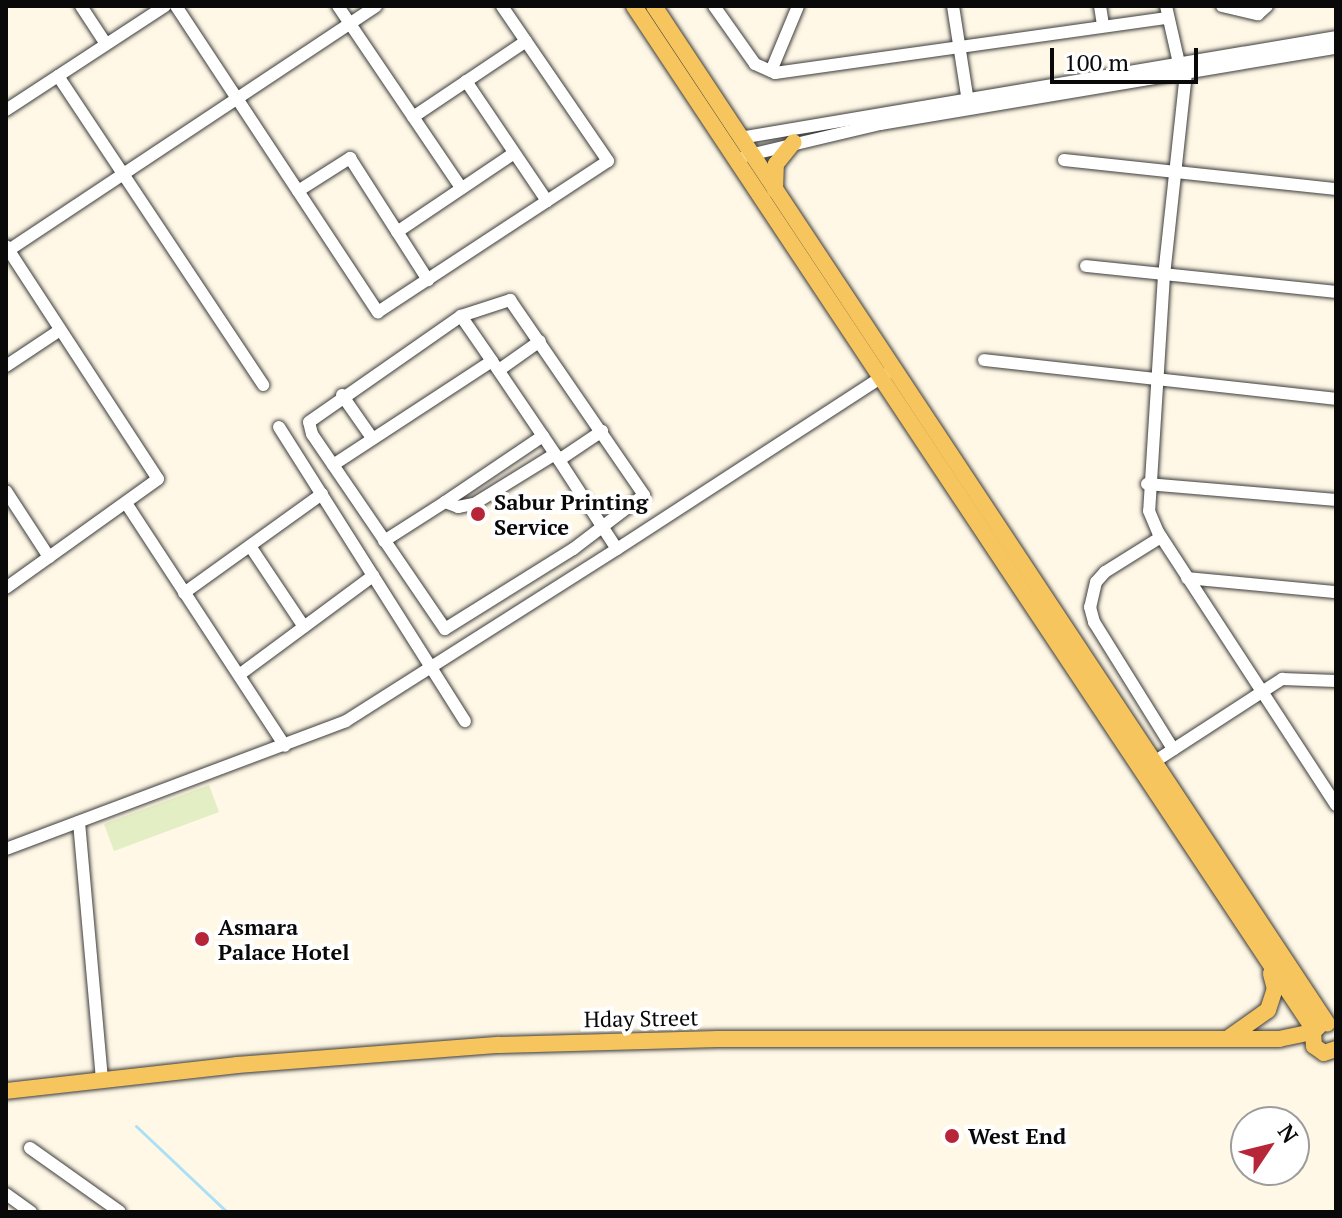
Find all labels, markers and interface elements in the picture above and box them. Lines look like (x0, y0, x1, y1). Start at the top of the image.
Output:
scale bar (1054, 32, 1202, 82)
text: 100 m (1064, 46, 1129, 78)
place label: Sabur Printing Service (494, 488, 648, 540)
marker: Sabur Printing Service (469, 505, 487, 523)
place label: Asmara Palace Hotel (218, 913, 350, 964)
marker: Asmara Palace Hotel (193, 930, 211, 948)
street label: Hday Street (584, 1004, 698, 1032)
north arrow (1230, 1106, 1310, 1186)
text: N (1272, 1118, 1305, 1148)
place label: West End (968, 1123, 1066, 1149)
marker: West End (943, 1127, 961, 1145)

